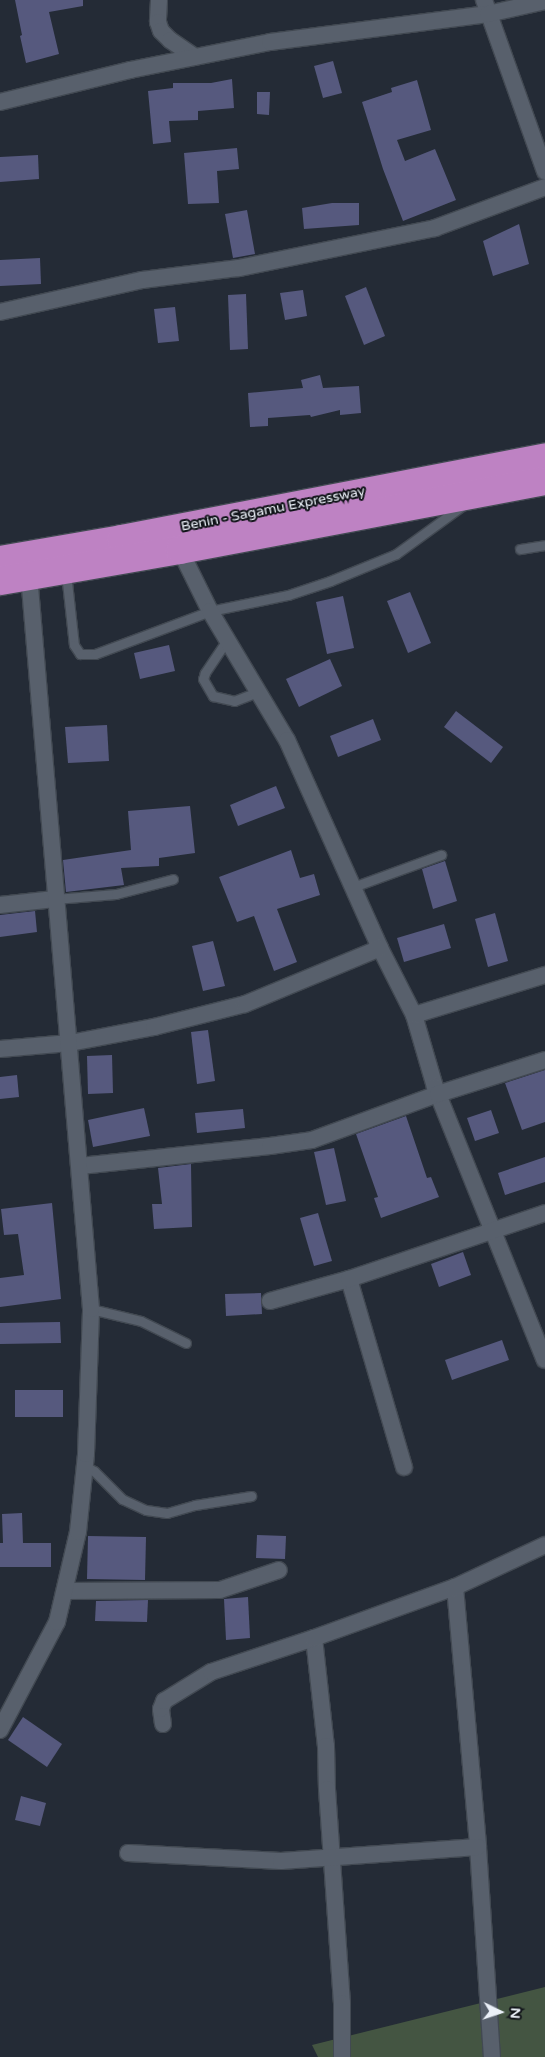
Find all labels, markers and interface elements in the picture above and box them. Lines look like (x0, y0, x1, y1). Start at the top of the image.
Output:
street label: Benin - Sagamu Expressway (179, 483, 367, 535)
north arrow (475, 1987, 525, 2037)
text: N (507, 2007, 524, 2019)

